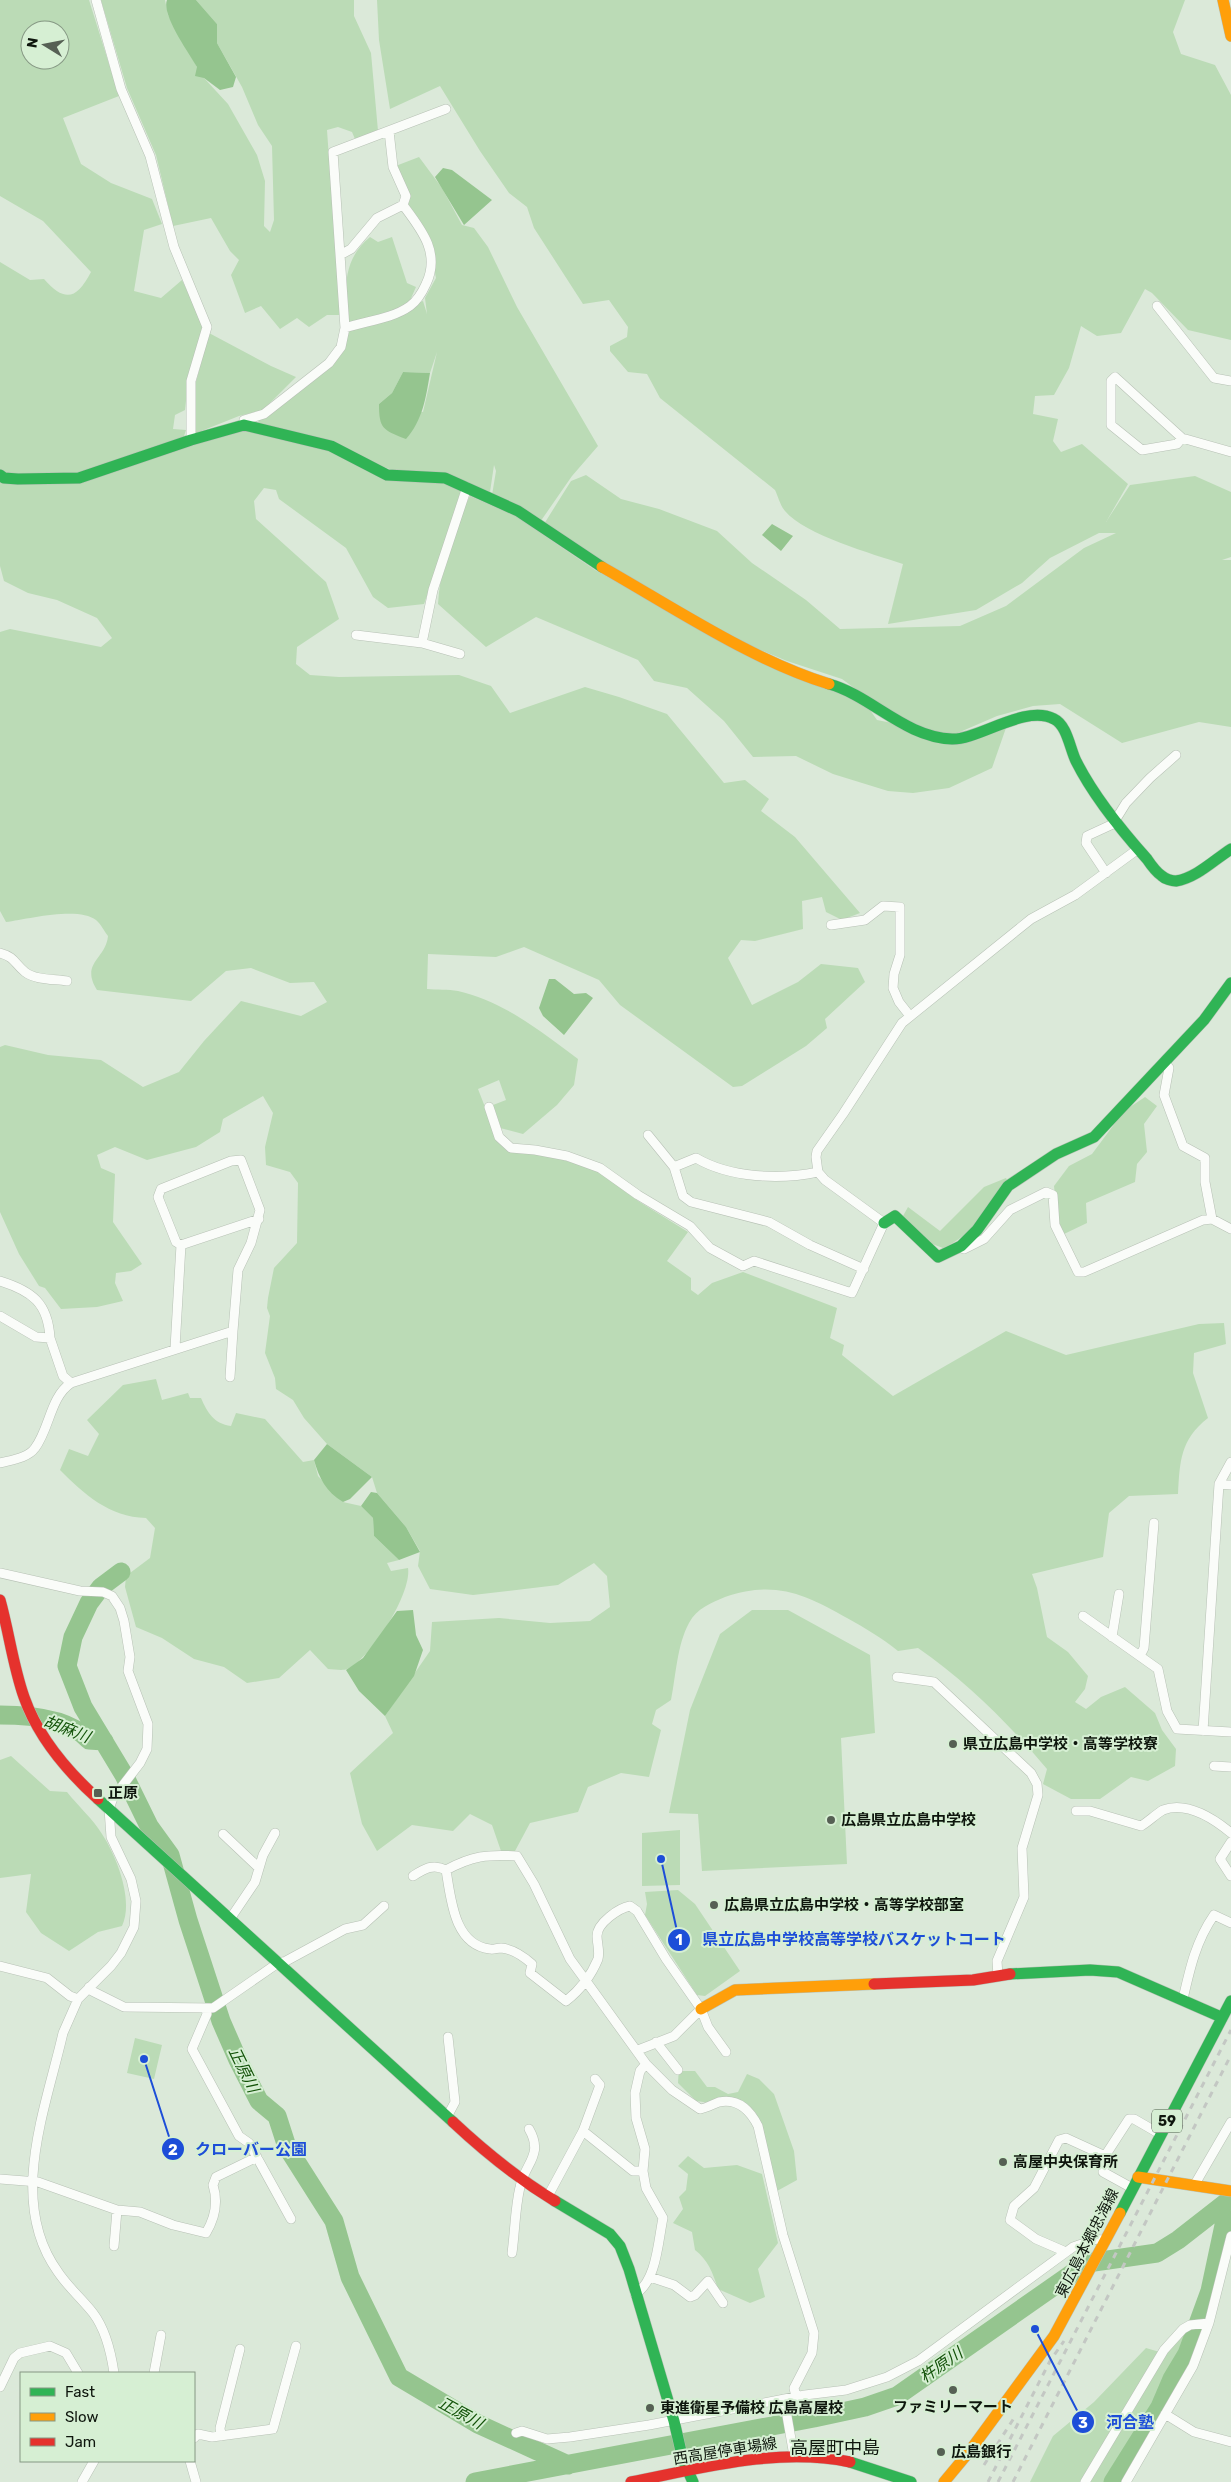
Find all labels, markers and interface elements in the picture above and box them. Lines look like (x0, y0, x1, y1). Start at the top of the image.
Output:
north arrow (20, 20, 70, 70)
text: N (23, 36, 42, 49)
water label: 胡麻川 (41, 1712, 95, 1747)
place label: 県立広島中学校・高等学校寮 (963, 1735, 1158, 1753)
marker: 県立広島中学校・高等学校寮 (947, 1738, 959, 1750)
place label: 正原 (108, 1784, 138, 1802)
marker: 正原 (92, 1787, 104, 1799)
place label: 広島県立広島中学校 (841, 1811, 976, 1829)
marker: 広島県立広島中学校 (825, 1814, 837, 1826)
place label: 広島県立広島中学校・高等学校部室 (724, 1896, 964, 1914)
marker: 広島県立広島中学校・高等学校部室 (708, 1899, 720, 1911)
callout: 県立広島中学校高等学校バスケットコート (667, 1924, 1016, 1955)
text: 県立広島中学校高等学校バスケットコート (702, 1930, 1006, 1949)
text: 1 (675, 1931, 683, 1949)
water label: 正原川 (225, 2044, 264, 2098)
road number: 59 (1152, 2110, 1182, 2132)
callout: クローバー公園 (160, 2134, 317, 2165)
text: クローバー公園 (195, 2140, 307, 2159)
text: 2 (168, 2141, 178, 2159)
place label: 高屋中央保育所 (1013, 2153, 1118, 2171)
marker: 高屋中央保育所 (997, 2156, 1009, 2168)
street label: 東広島本郷忠海線 (1052, 2185, 1122, 2301)
water label: 杵原川 (916, 2342, 968, 2387)
legend (20, 2372, 195, 2462)
text: Fast (65, 2383, 95, 2401)
marker: ファミリーマート (947, 2384, 959, 2396)
water label: 正原川 (435, 2393, 488, 2434)
place label: ファミリーマート (893, 2398, 1013, 2416)
place label: 東進衛星予備校 広島高屋校 (660, 2399, 843, 2417)
marker: 東進衛星予備校 広島高屋校 (644, 2402, 656, 2414)
callout: 河合塾 (1071, 2407, 1164, 2438)
text: Slow (65, 2408, 98, 2426)
text: 河合塾 (1106, 2413, 1154, 2432)
text: 3 (1078, 2414, 1088, 2432)
text: Jam (65, 2433, 96, 2451)
street label: 西高屋停車場線 (672, 2434, 778, 2468)
district label: 高屋町中島 (790, 2437, 880, 2459)
place label: 広島銀行 (951, 2443, 1011, 2461)
marker: 広島銀行 (935, 2446, 947, 2458)

